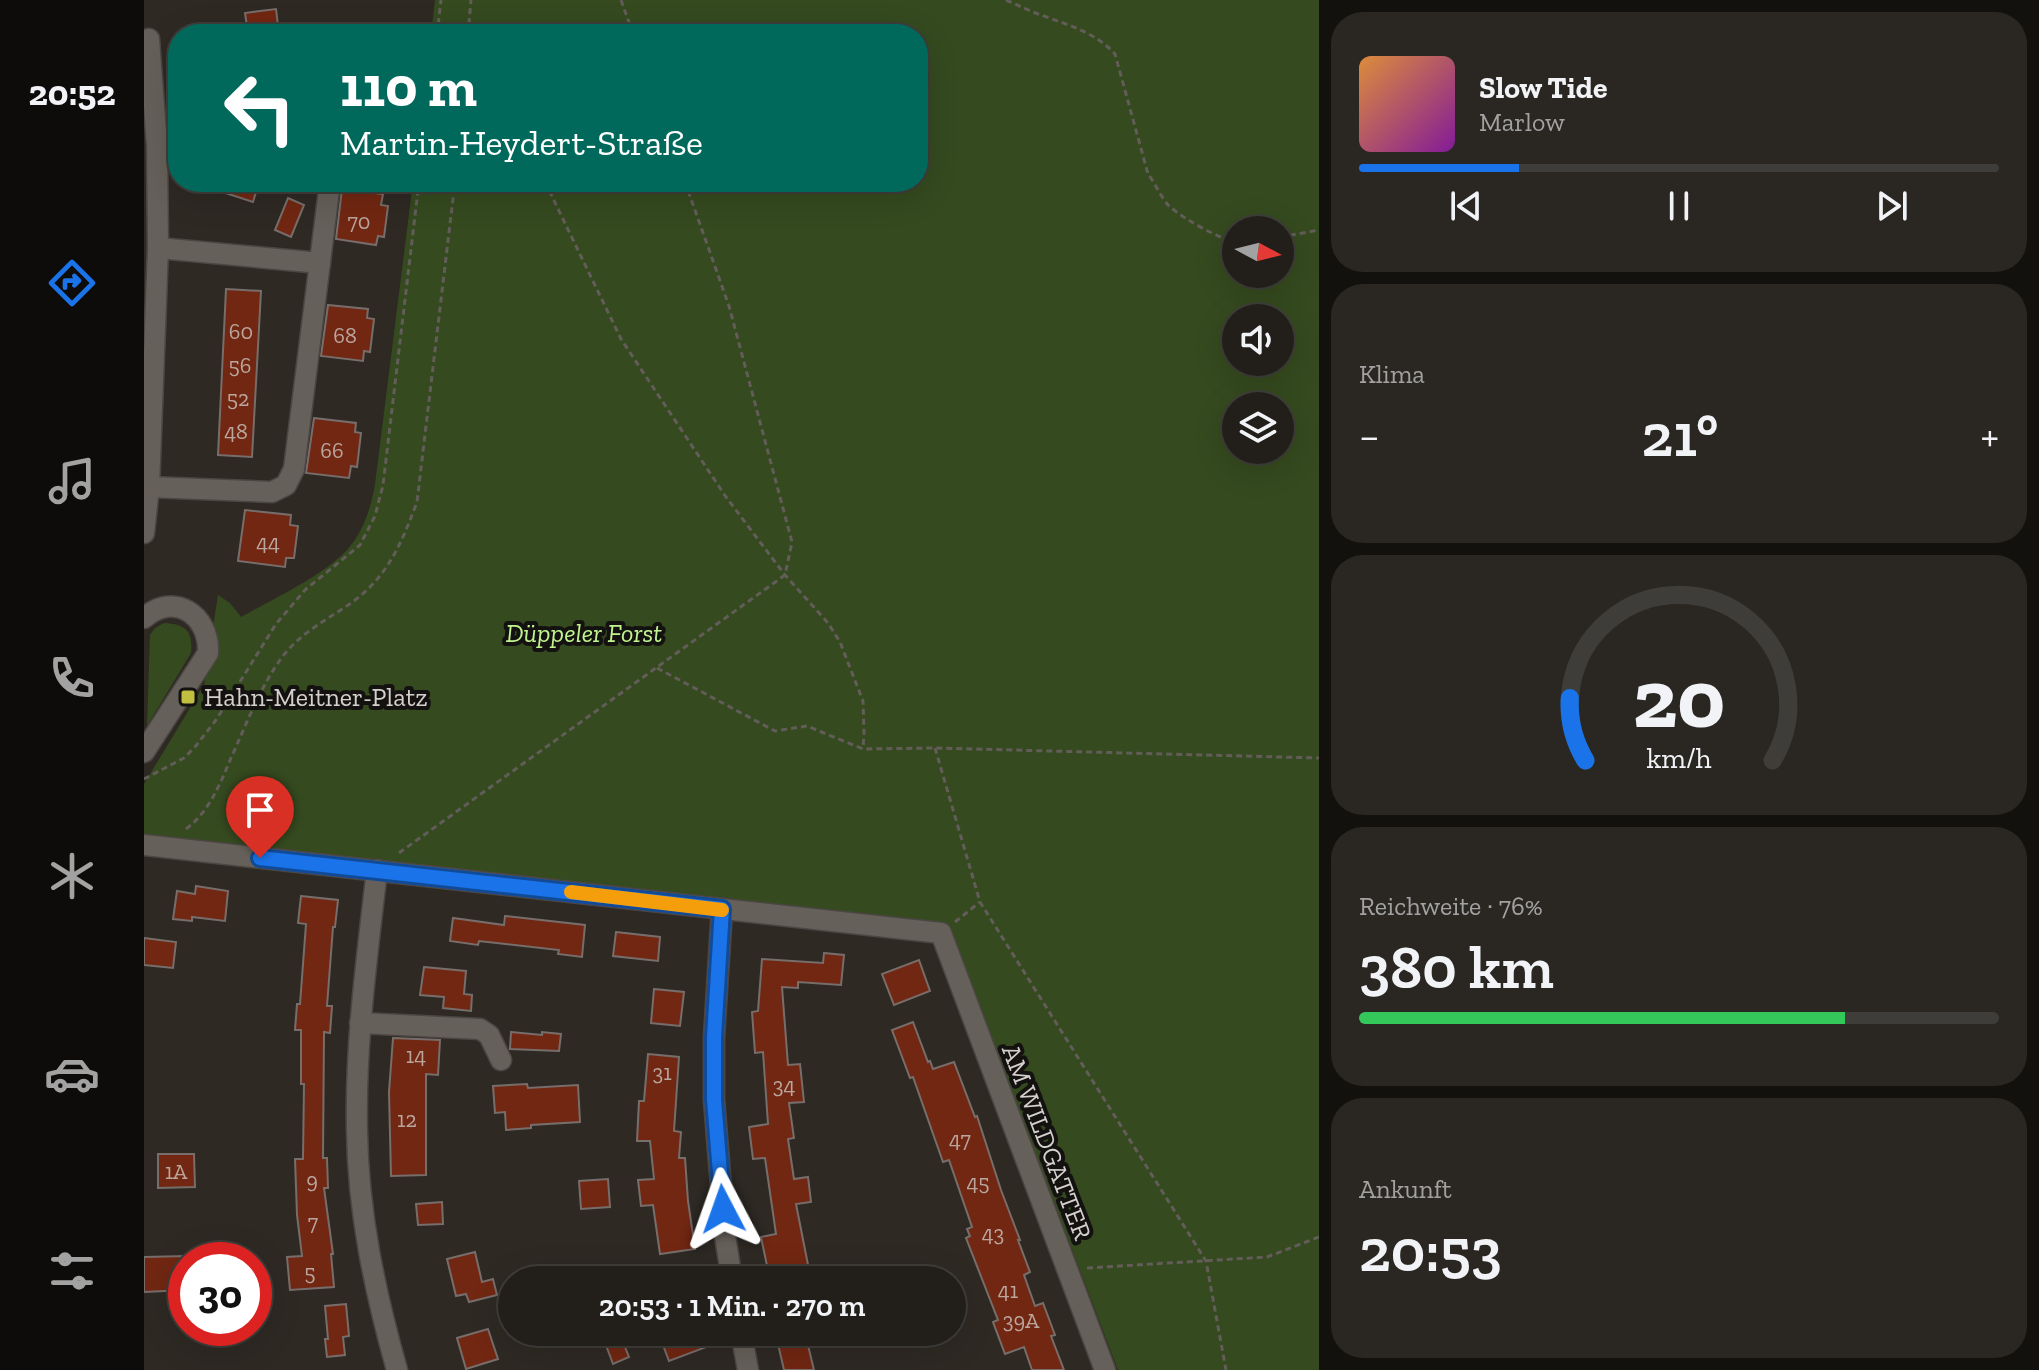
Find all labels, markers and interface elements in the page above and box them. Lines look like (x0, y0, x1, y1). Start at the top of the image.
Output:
text: 110 m (340, 53, 477, 120)
icon: left (208, 56, 312, 160)
text: Slow Tide (1479, 70, 1607, 106)
text: 20:52 (28, 71, 116, 114)
text: Marlow (1479, 106, 1565, 138)
text: Martin-Heydert-Straße (340, 121, 703, 164)
icon: previous (1444, 184, 1488, 228)
icon: pause (1657, 184, 1701, 228)
icon: next (1870, 184, 1914, 228)
house number: 70 (347, 208, 371, 235)
north arrow (1222, 216, 1294, 288)
map controls (1222, 216, 1294, 464)
icon: directions (44, 255, 100, 311)
button: sound (1222, 304, 1294, 376)
house number: 60 (229, 318, 253, 345)
house number: 68 (333, 322, 357, 349)
house number: 56 (229, 352, 251, 379)
text: Klima (1359, 358, 1425, 390)
house number: 52 (227, 385, 249, 412)
button: layers (1222, 392, 1294, 464)
text: 21° (1642, 399, 1718, 471)
text: − (1359, 409, 1380, 462)
text: + (1980, 409, 1999, 462)
house number: 48 (224, 418, 248, 445)
house number: 66 (320, 437, 344, 464)
icon: music (44, 453, 100, 509)
house number: 44 (256, 529, 280, 556)
park label: Düppeler Forst (506, 617, 662, 649)
text: 20 (1633, 648, 1725, 748)
icon: phone (44, 650, 100, 706)
place label: Hahn-Meitner-Platz (204, 681, 428, 713)
marker: Hahn-Meitner-Platz (179, 688, 197, 706)
text: km/h (1646, 741, 1712, 775)
pin (226, 776, 294, 858)
icon: arrive (238, 788, 282, 832)
icon: climate (44, 848, 100, 904)
text: Reichweite · 76% (1359, 890, 1543, 922)
text: 380 km (1359, 931, 1554, 1003)
street label: AM WILDGATTER (995, 1040, 1099, 1244)
house number: 14 (406, 1042, 426, 1069)
icon: car (44, 1046, 100, 1102)
house number: 31 (652, 1059, 672, 1086)
house number: 34 (773, 1072, 795, 1099)
house number: 12 (397, 1106, 417, 1133)
house number: 47 (949, 1126, 972, 1153)
house number: 1A (165, 1158, 188, 1185)
house number: 9 (306, 1167, 318, 1194)
position arrow (681, 1167, 765, 1251)
house number: 45 (966, 1169, 990, 1196)
text: Ankunft (1359, 1173, 1452, 1205)
house number: 7 (308, 1209, 319, 1236)
text: 20:53 (1359, 1214, 1502, 1286)
house number: 43 (982, 1220, 1004, 1247)
speed limit sign: 30 (168, 1242, 272, 1346)
icon: filters (44, 1243, 100, 1299)
house number: 5 (304, 1259, 316, 1286)
house number: 41 (998, 1277, 1019, 1304)
text: 20:53 · 1 Min. · 270 m (599, 1288, 865, 1324)
house number: 39A (1003, 1307, 1040, 1334)

